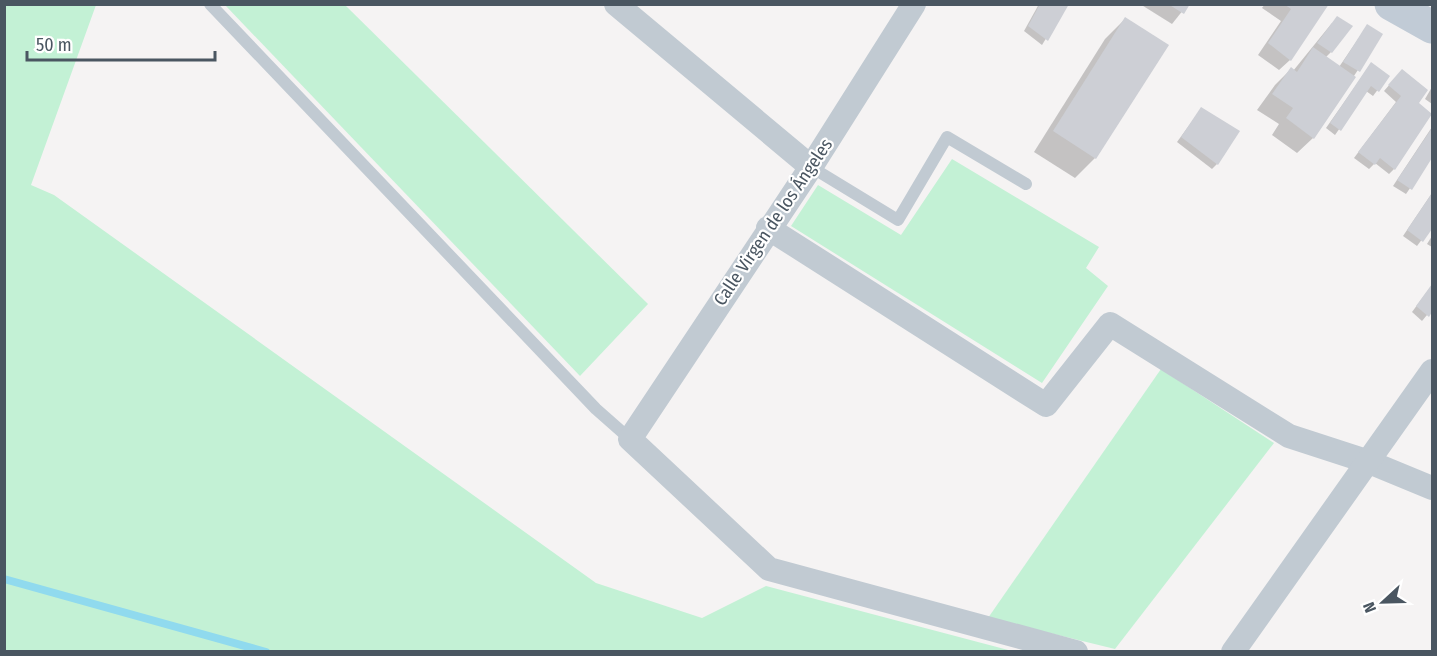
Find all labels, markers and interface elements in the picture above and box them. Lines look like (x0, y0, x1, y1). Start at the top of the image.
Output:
scale bar (27, 24, 214, 62)
text: 50 m (36, 34, 72, 56)
street label: Calle Virgen de los Ángeles (708, 133, 837, 310)
north arrow (1353, 572, 1413, 632)
text: N (1359, 599, 1380, 615)

